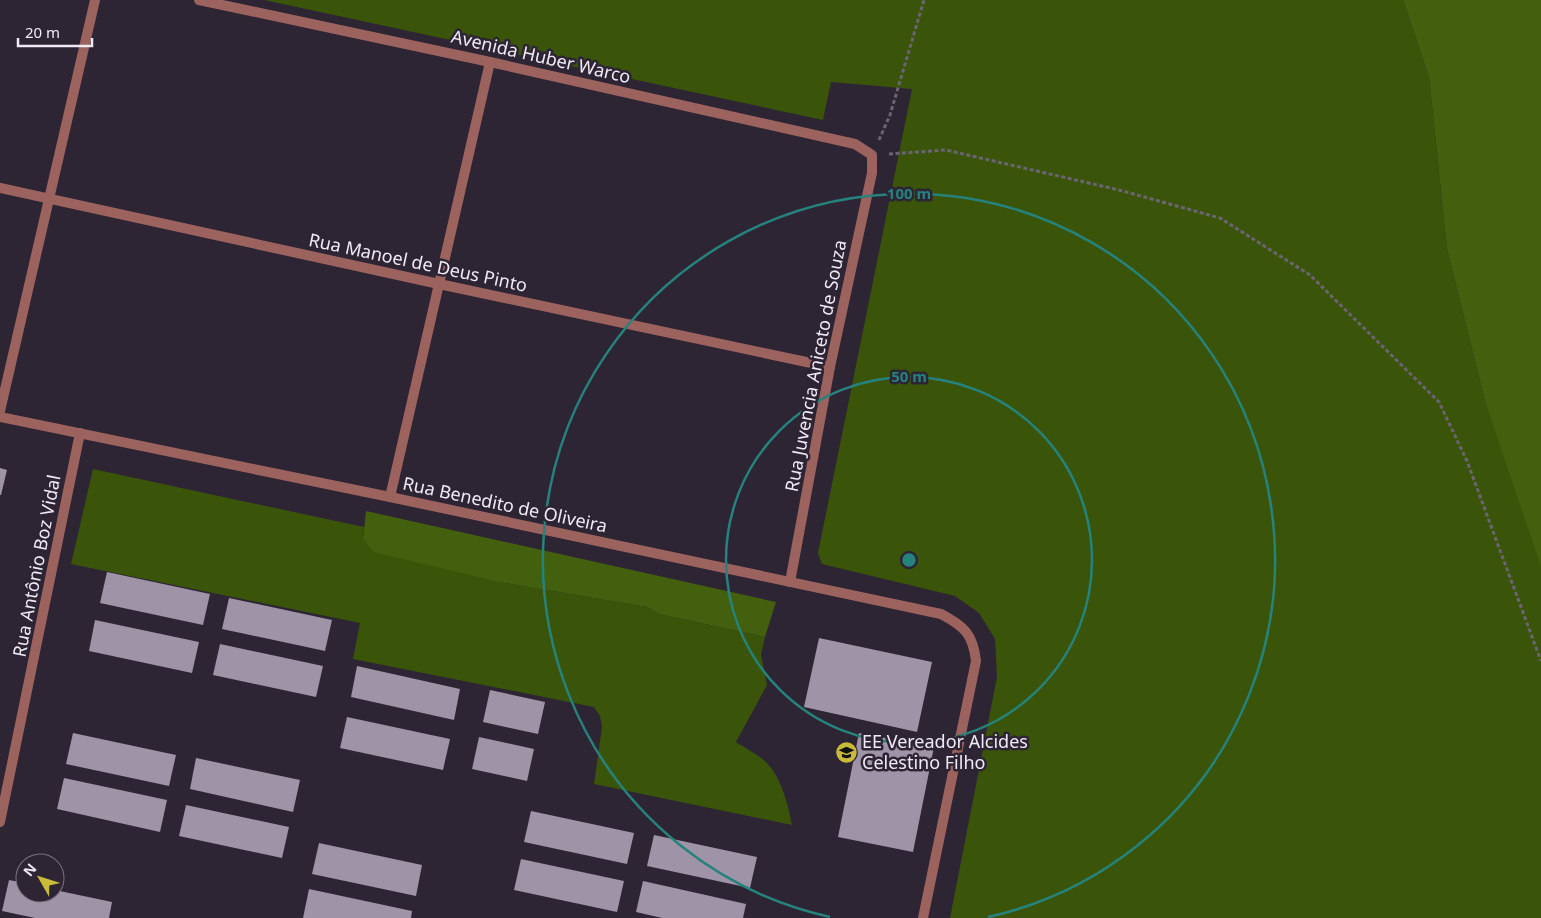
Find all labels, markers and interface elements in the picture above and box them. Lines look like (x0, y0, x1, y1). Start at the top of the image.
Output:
scale bar (18, 15, 91, 47)
text: 20 m (25, 22, 60, 42)
street label: Avenida Huber Warco (449, 24, 633, 88)
text: 100 m (887, 183, 931, 203)
street label: Rua Manoel de Deus Pinto (307, 227, 530, 297)
street label: Rua Juvencia Aniceto de Souza (779, 238, 851, 494)
text: 50 m (891, 366, 927, 386)
street label: Rua Benedito de Oliveira (401, 471, 610, 537)
street label: Rua Antônio Boz Vidal (7, 473, 65, 659)
centre of rings (900, 551, 918, 569)
place label: EE Vereador Alcides Celestino Filho (862, 729, 1028, 774)
school or university icon: EE Vereador Alcides Celestino Filho (834, 740, 858, 764)
north arrow (15, 853, 65, 903)
text: N (19, 859, 40, 880)

